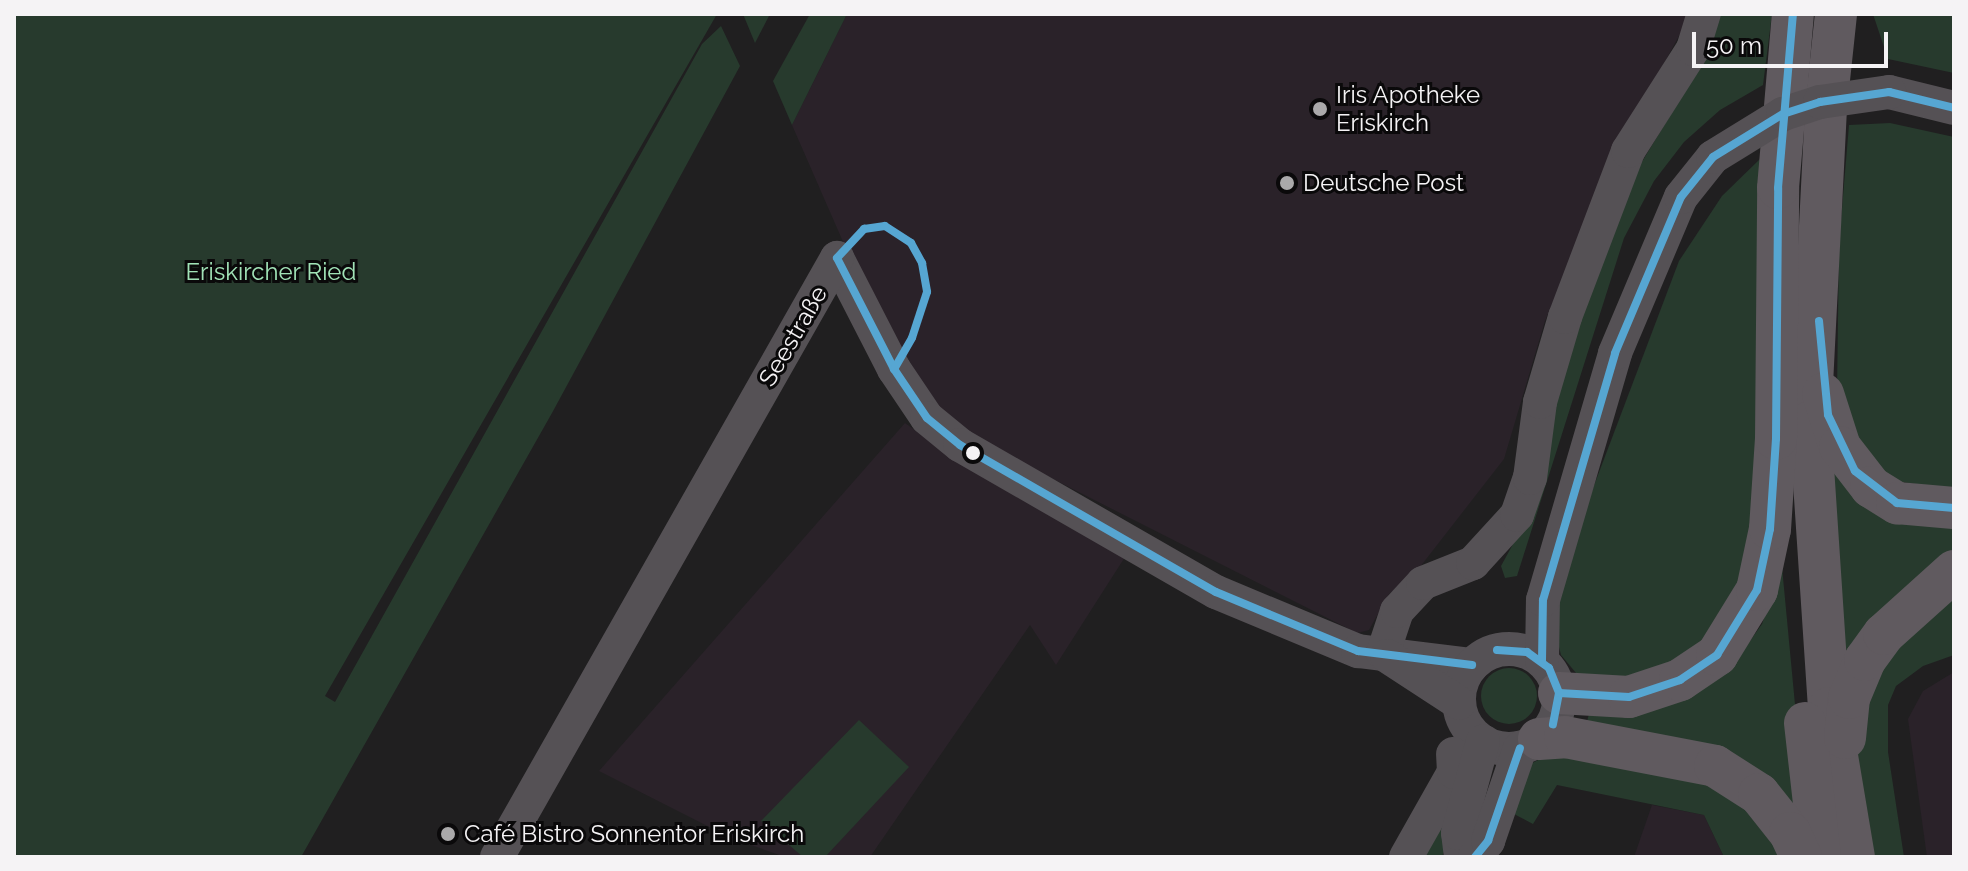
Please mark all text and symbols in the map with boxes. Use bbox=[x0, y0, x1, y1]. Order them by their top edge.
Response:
scale bar bbox=[1696, 16, 1892, 66]
text: 50 m bbox=[1706, 31, 1762, 60]
place label: Iris Apotheke Eriskirch bbox=[1336, 81, 1481, 137]
marker: Iris Apotheke Eriskirch bbox=[1311, 100, 1329, 118]
place label: Deutsche Post bbox=[1303, 169, 1464, 197]
marker: Deutsche Post bbox=[1278, 174, 1296, 192]
park label: Eriskircher Ried bbox=[185, 258, 357, 286]
street label: Seestraße bbox=[753, 281, 833, 391]
unlabelled marker bbox=[965, 445, 981, 461]
place label: Café Bistro Sonnentor Eriskirch bbox=[464, 820, 805, 848]
marker: Café Bistro Sonnentor Eriskirch bbox=[439, 825, 457, 843]

